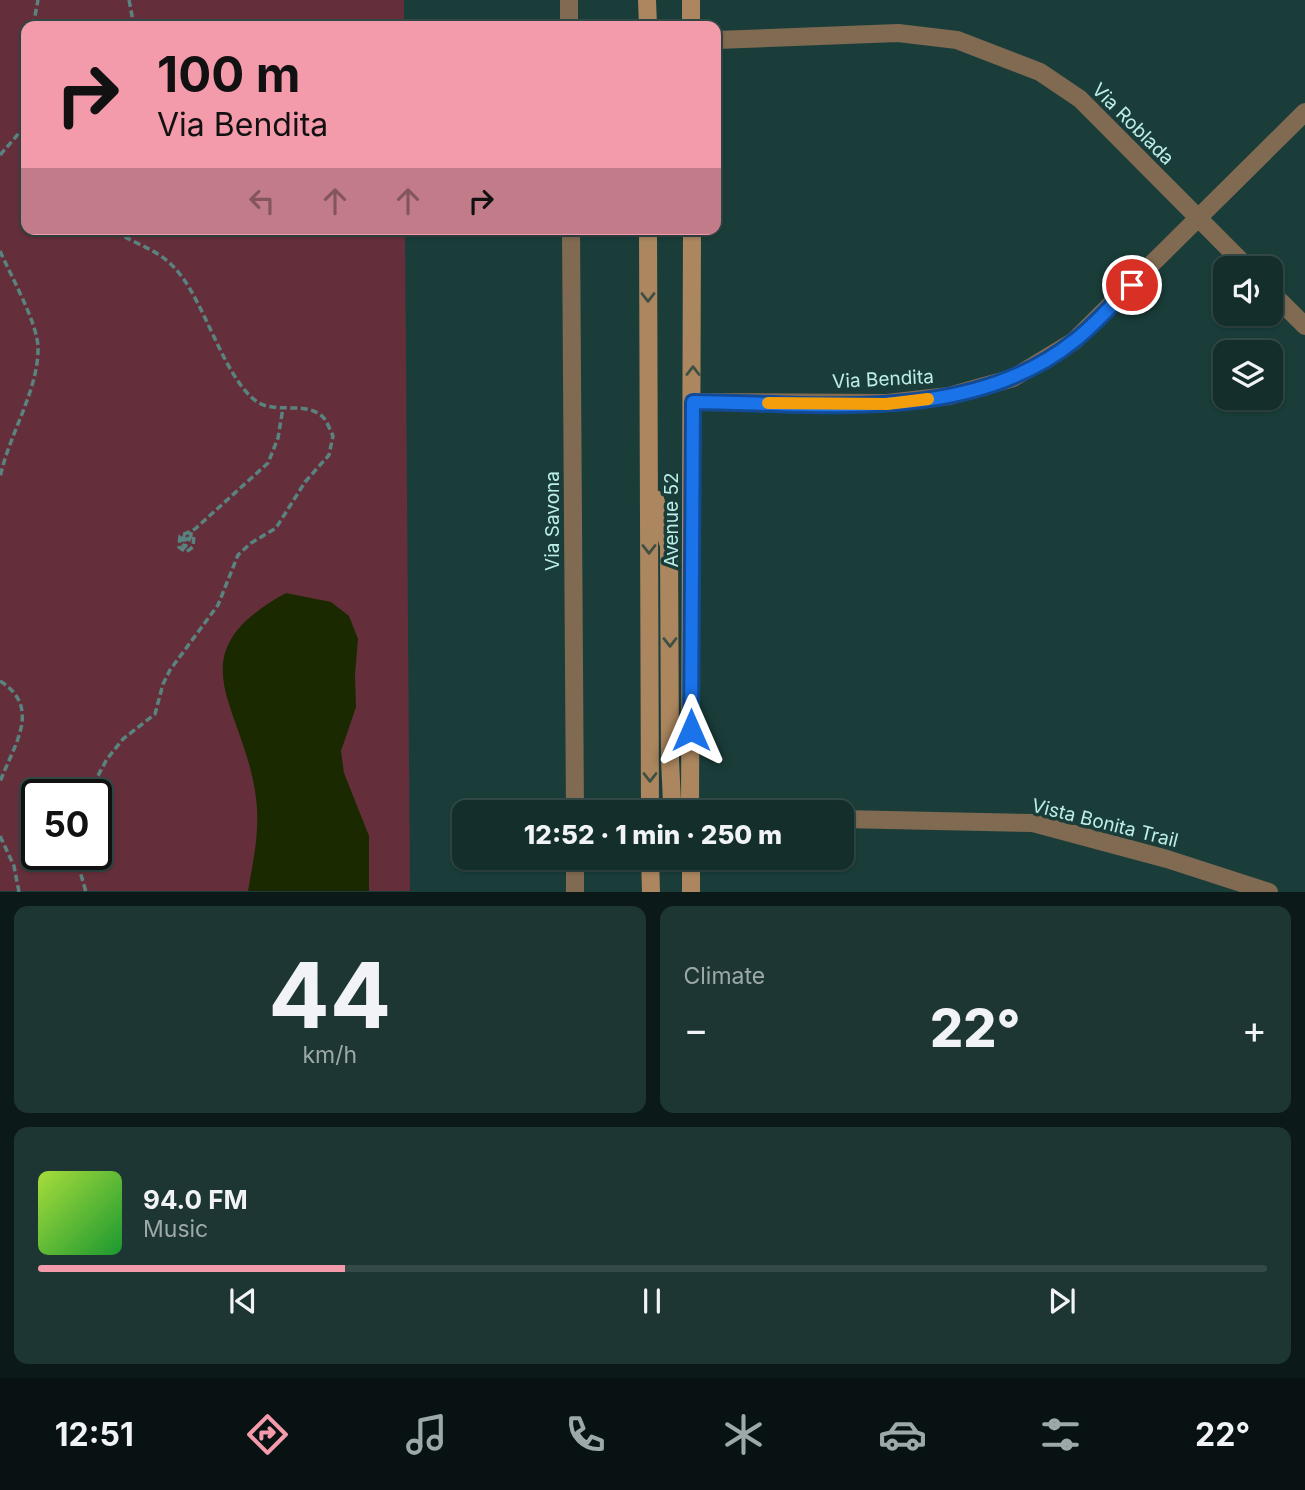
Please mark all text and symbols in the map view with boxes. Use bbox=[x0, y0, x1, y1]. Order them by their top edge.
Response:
text: 100 m bbox=[157, 45, 301, 104]
icon: right bbox=[42, 49, 133, 140]
street label: Via Roblada bbox=[1087, 78, 1179, 170]
text: Via Bendita bbox=[157, 105, 328, 144]
icon: left bbox=[243, 182, 281, 220]
icon: ahead bbox=[316, 182, 354, 220]
icon: ahead bbox=[389, 182, 427, 220]
icon: right bbox=[462, 182, 500, 220]
pin bbox=[1102, 255, 1162, 315]
map controls bbox=[1213, 256, 1283, 410]
button: sound bbox=[1213, 256, 1283, 326]
icon: arrive bbox=[1113, 266, 1151, 304]
one-way arrow bbox=[640, 293, 656, 303]
button: layers bbox=[1213, 340, 1283, 410]
street label: Via Bendita bbox=[832, 365, 934, 393]
one-way arrow bbox=[685, 366, 700, 377]
street label: Via Savona bbox=[541, 471, 564, 571]
street label: Avenue 52 bbox=[660, 472, 683, 568]
one-way arrow bbox=[641, 545, 657, 555]
one-way arrow bbox=[662, 637, 678, 648]
position arrow bbox=[654, 693, 728, 767]
one-way arrow bbox=[642, 772, 658, 783]
speed limit sign: 50 bbox=[21, 779, 112, 870]
street label: Vista Bonita Trail bbox=[1029, 794, 1181, 852]
text: 12:52 · 1 min · 250 m bbox=[524, 819, 782, 850]
text: 44 bbox=[268, 940, 391, 1050]
text: Climate bbox=[684, 962, 765, 990]
text: 22° bbox=[930, 997, 1020, 1060]
text: − bbox=[684, 1006, 709, 1052]
text: + bbox=[1242, 1006, 1267, 1052]
text: km/h bbox=[302, 1041, 357, 1069]
text: 94.0 FM bbox=[143, 1184, 248, 1215]
text: Music bbox=[143, 1215, 208, 1243]
icon: previous bbox=[224, 1282, 262, 1320]
icon: pause bbox=[633, 1282, 671, 1320]
icon: next bbox=[1043, 1282, 1081, 1320]
icon: directions bbox=[243, 1410, 292, 1459]
icon: music bbox=[402, 1410, 451, 1459]
icon: phone bbox=[561, 1410, 610, 1459]
icon: climate bbox=[719, 1410, 768, 1459]
icon: car bbox=[878, 1410, 927, 1459]
icon: filters bbox=[1036, 1410, 1085, 1459]
text: 12:51 bbox=[55, 1415, 134, 1454]
text: 22° bbox=[1195, 1415, 1250, 1454]

